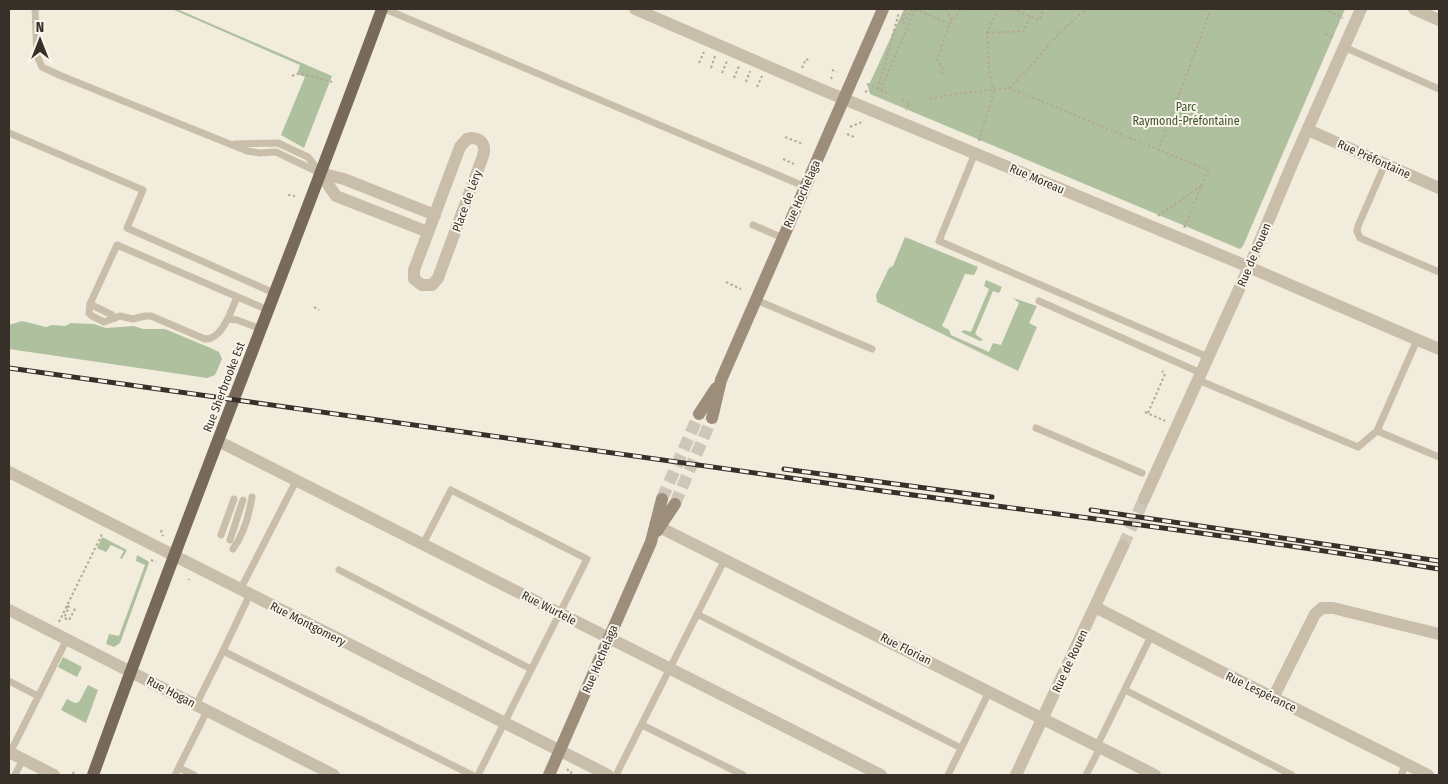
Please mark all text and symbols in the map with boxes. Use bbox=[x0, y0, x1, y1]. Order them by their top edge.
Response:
north arrow bbox=[15, 15, 65, 65]
text: N bbox=[36, 19, 44, 36]
park label: Parc Raymond-Préfontaine bbox=[1132, 100, 1240, 128]
street label: Rue Préfontaine bbox=[1335, 137, 1413, 181]
street label: Rue Hochelaga bbox=[781, 158, 823, 230]
street label: Rue Moreau bbox=[1007, 161, 1067, 197]
street label: Place de Léry bbox=[449, 168, 485, 234]
street label: Rue de Rouen bbox=[1234, 221, 1274, 289]
street label: Rue Sherbrooke Est bbox=[200, 340, 248, 434]
street label: Rue Wurtele bbox=[519, 588, 579, 628]
street label: Rue Montgomery bbox=[268, 599, 349, 649]
street label: Rue Hochelaga bbox=[579, 623, 621, 695]
street label: Rue de Rouen bbox=[1049, 627, 1091, 695]
street label: Rue Florian bbox=[878, 630, 934, 668]
street label: Rue Lespérance bbox=[1223, 669, 1299, 715]
street label: Rue Hogan bbox=[144, 674, 198, 710]

